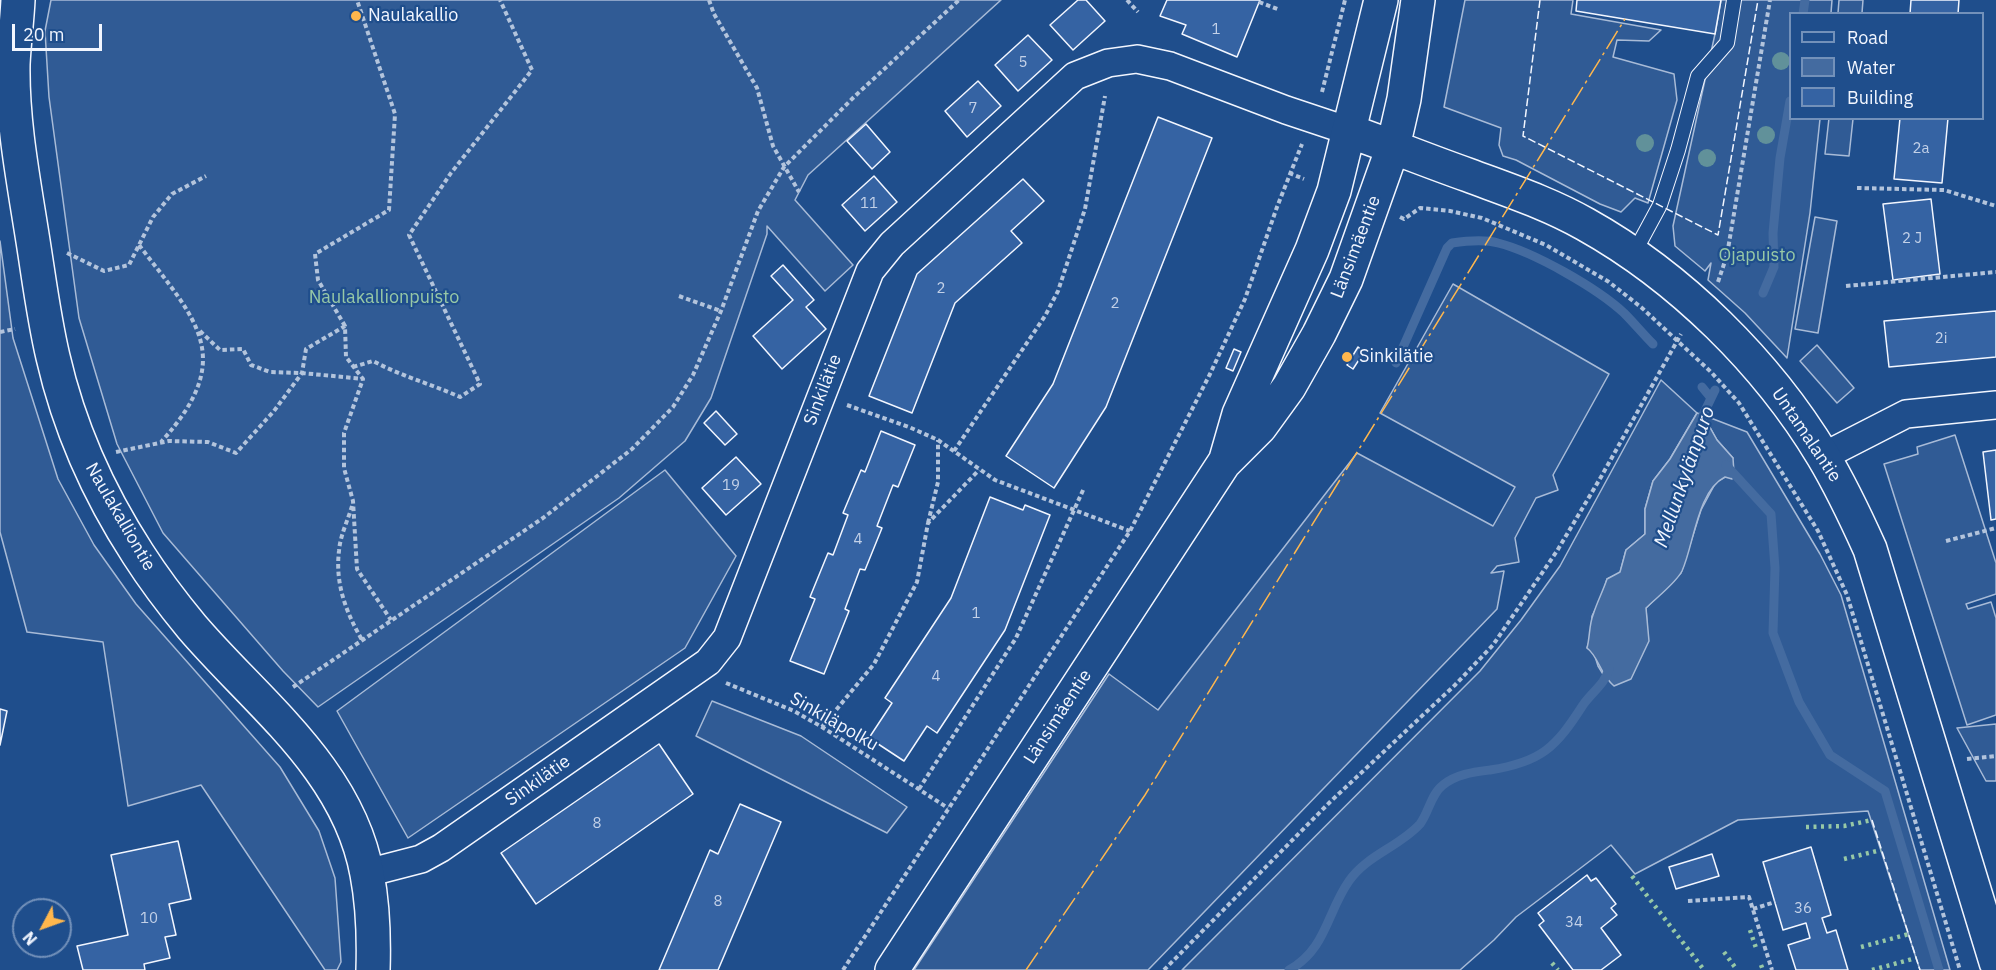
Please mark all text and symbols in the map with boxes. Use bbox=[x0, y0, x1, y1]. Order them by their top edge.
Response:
place label: Naulakallio bbox=[368, 5, 458, 27]
marker: Naulakallio bbox=[349, 9, 363, 23]
scale bar bbox=[15, 12, 105, 50]
legend bbox=[1789, 12, 1984, 120]
house number: 1 bbox=[1212, 21, 1220, 39]
text: 20 m bbox=[23, 23, 65, 46]
text: Road bbox=[1847, 26, 1888, 49]
house number: 5 bbox=[1019, 54, 1027, 72]
text: Water bbox=[1847, 56, 1895, 79]
text: Building bbox=[1847, 86, 1913, 109]
house number: 7 bbox=[969, 100, 977, 118]
house number: 2a bbox=[1912, 140, 1930, 158]
street label: Länsimäentie bbox=[1327, 193, 1385, 301]
house number: 11 bbox=[860, 195, 878, 213]
house number: 2 J bbox=[1902, 230, 1922, 248]
park label: Ojapuisto bbox=[1719, 245, 1795, 267]
house number: 2 bbox=[937, 280, 945, 298]
park label: Naulakallionpuisto bbox=[309, 287, 459, 309]
house number: 2 bbox=[1111, 295, 1119, 313]
house number: 2i bbox=[1935, 330, 1947, 348]
place label: Sinkilätie bbox=[1359, 346, 1433, 368]
marker: Sinkilätie bbox=[1340, 350, 1354, 364]
street label: Sinkilätie bbox=[800, 351, 846, 429]
street label: Untamalantie bbox=[1767, 384, 1845, 486]
water label: Mellunkylänpuro bbox=[1650, 403, 1720, 551]
street label: Naulakalliontie bbox=[80, 459, 160, 575]
house number: 19 bbox=[722, 477, 740, 495]
house number: 4 bbox=[854, 531, 862, 549]
house number: 1 bbox=[972, 605, 980, 623]
street label: Länsimäentie bbox=[1019, 666, 1097, 768]
house number: 4 bbox=[932, 668, 940, 686]
street label: Sinkiläpolku bbox=[786, 688, 882, 756]
street label: Sinkilätie bbox=[501, 751, 575, 811]
house number: 8 bbox=[593, 815, 601, 833]
house number: 8 bbox=[714, 893, 722, 911]
north arrow bbox=[12, 898, 72, 958]
house number: 36 bbox=[1794, 900, 1812, 918]
house number: 10 bbox=[140, 910, 158, 928]
house number: 34 bbox=[1565, 914, 1583, 932]
text: N bbox=[19, 928, 41, 949]

